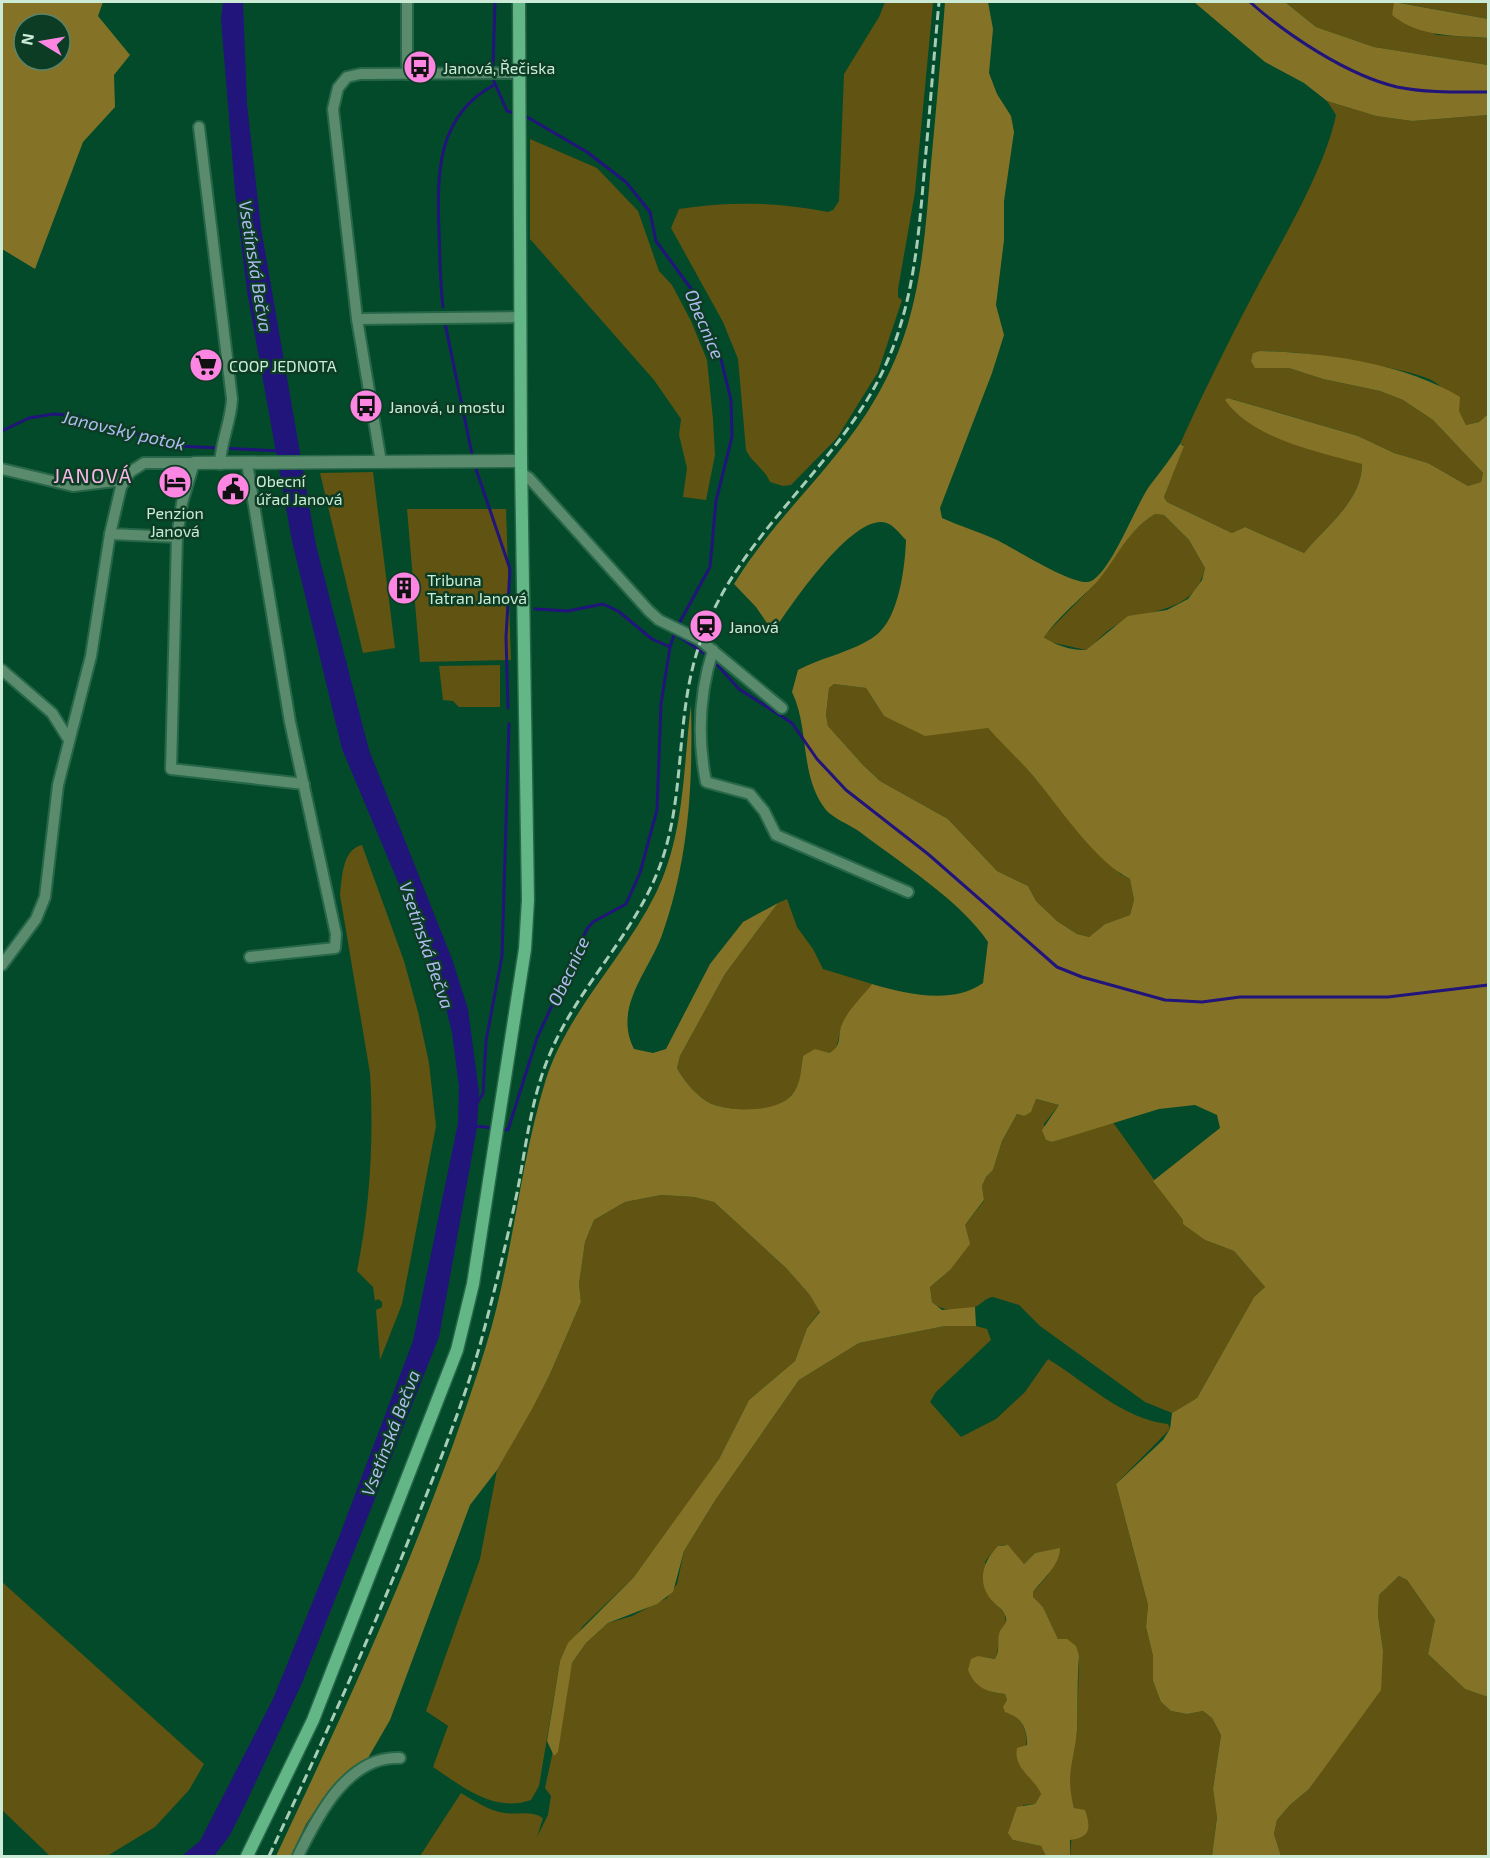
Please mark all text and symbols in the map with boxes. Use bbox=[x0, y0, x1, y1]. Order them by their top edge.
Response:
north arrow bbox=[12, 12, 72, 72]
text: N bbox=[16, 32, 37, 47]
bus stop icon: Janová, Řečiska bbox=[402, 49, 438, 85]
place label: Janová, Řečiska bbox=[443, 58, 555, 77]
water label: Vsetínská Bečva bbox=[235, 199, 277, 333]
water label: Obecnice bbox=[680, 286, 730, 363]
supermarket icon: COOP JEDNOTA bbox=[188, 347, 224, 383]
place label: COOP JEDNOTA bbox=[229, 356, 337, 375]
bus stop icon: Janová, u mostu bbox=[348, 388, 384, 424]
place label: Janová, u mostu bbox=[389, 397, 505, 416]
water label: Janovský potok bbox=[60, 405, 188, 455]
district label: JANOVÁ bbox=[53, 463, 133, 487]
hotel icon: Penzion Janová bbox=[157, 464, 193, 500]
public building icon: Obecní úřad Janová bbox=[215, 471, 251, 507]
place label: Obecní úřad Janová bbox=[256, 471, 342, 508]
place label: Penzion Janová bbox=[146, 503, 204, 540]
building icon: Tribuna Tatran Janová bbox=[386, 570, 422, 606]
place label: Tribuna Tatran Janová bbox=[427, 570, 527, 607]
station icon: Janová bbox=[688, 608, 724, 644]
place label: Janová bbox=[729, 617, 779, 636]
water label: Vsetínská Bečva bbox=[395, 879, 459, 1011]
water label: Obecnice bbox=[542, 933, 594, 1009]
water label: Vsetínská Bečva bbox=[356, 1367, 424, 1499]

